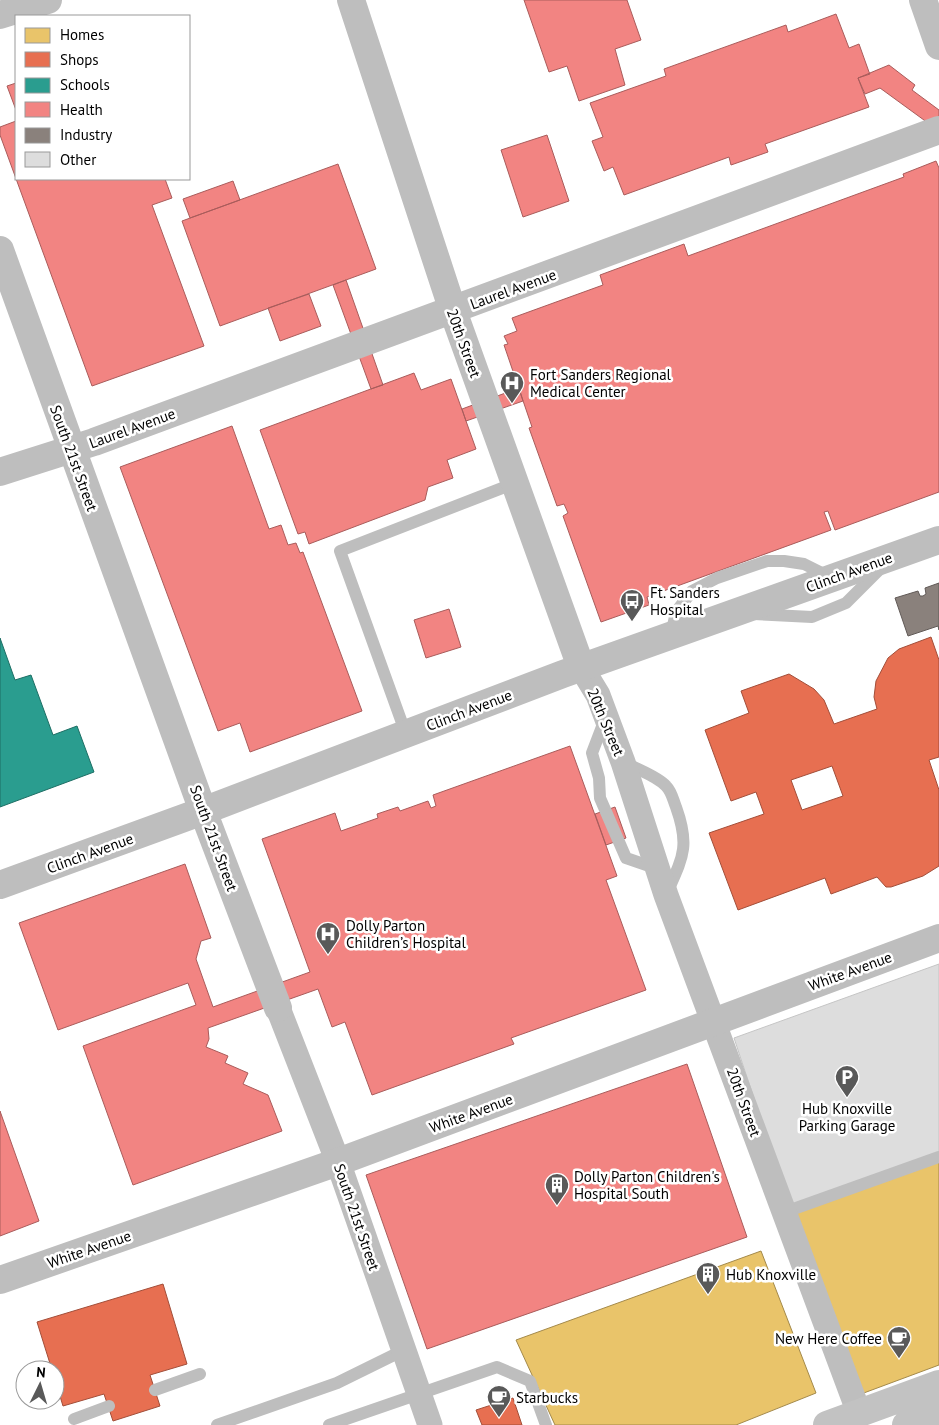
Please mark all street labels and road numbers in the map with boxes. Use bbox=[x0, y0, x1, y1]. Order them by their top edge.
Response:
street label: Laurel Avenue bbox=[467, 265, 559, 313]
street label: 20th Street bbox=[443, 306, 485, 380]
street label: South 21st Street bbox=[46, 402, 102, 514]
street label: Laurel Avenue bbox=[86, 404, 178, 452]
street label: Clinch Avenue bbox=[803, 548, 895, 596]
street label: Clinch Avenue bbox=[423, 685, 515, 735]
street label: 20th Street bbox=[583, 685, 629, 759]
street label: South 21st Street bbox=[186, 782, 242, 894]
street label: Clinch Avenue bbox=[44, 829, 136, 877]
street label: White Avenue bbox=[806, 947, 894, 995]
street label: 20th Street bbox=[723, 1065, 765, 1139]
street label: White Avenue bbox=[427, 1089, 515, 1137]
street label: South 21st Street bbox=[330, 1161, 384, 1273]
street label: White Avenue bbox=[45, 1226, 133, 1272]

